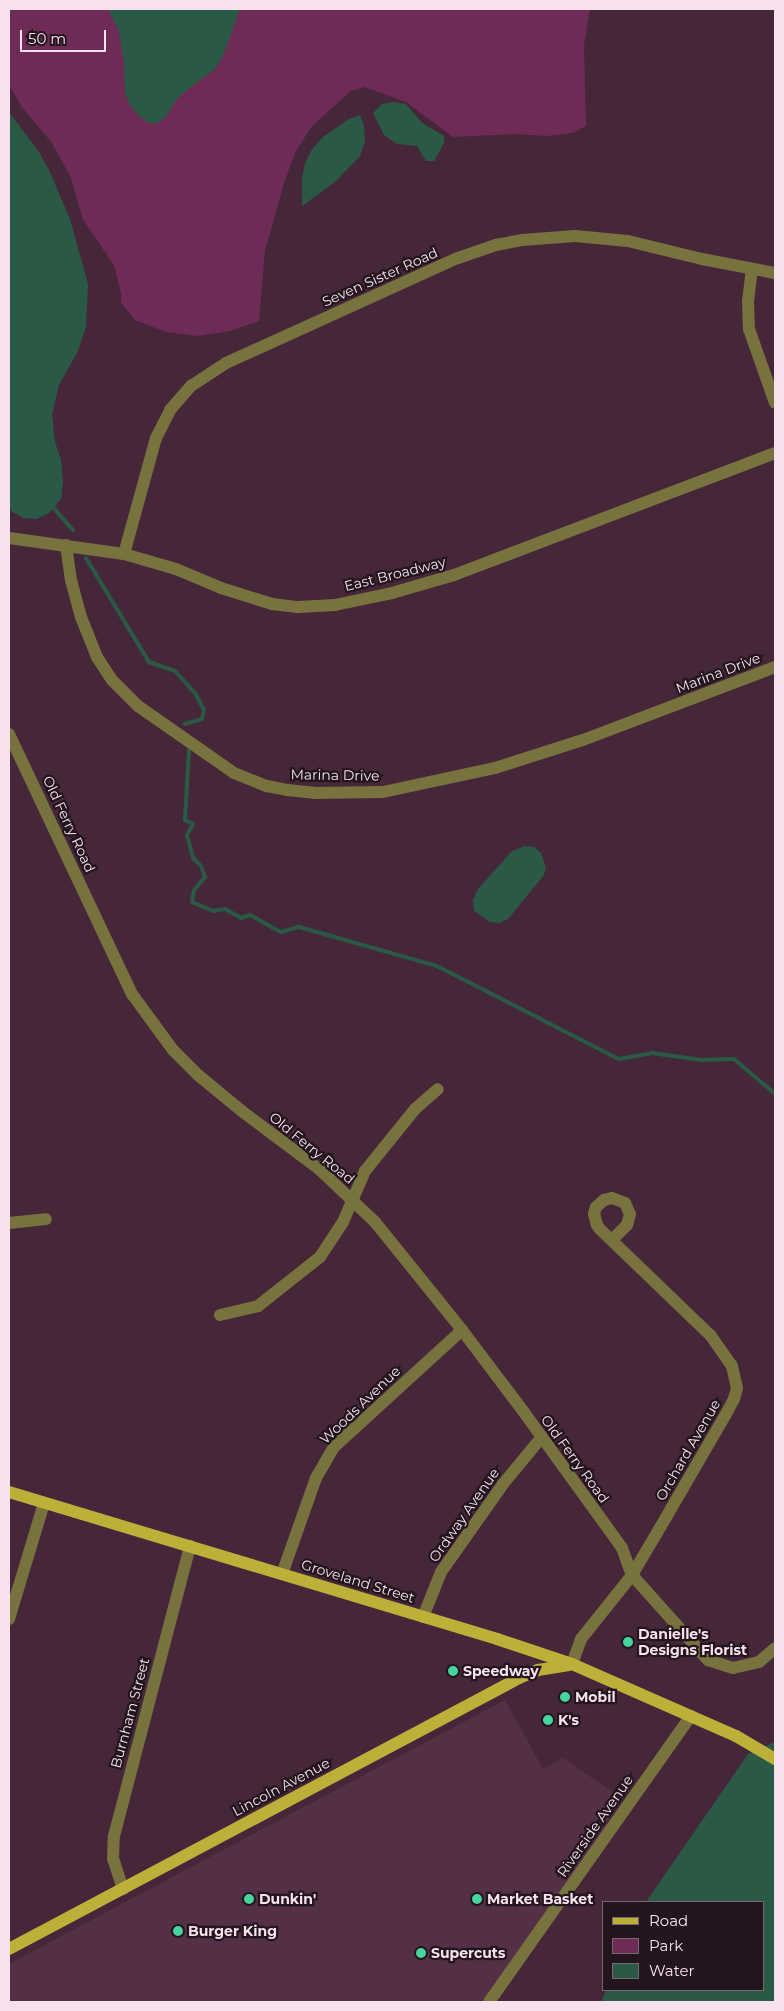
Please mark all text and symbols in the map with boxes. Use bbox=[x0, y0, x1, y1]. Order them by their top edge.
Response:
scale bar bbox=[22, 20, 109, 52]
text: 50 m bbox=[28, 29, 66, 48]
street label: Seven Sister Road bbox=[320, 244, 440, 310]
street label: East Broadway bbox=[343, 553, 447, 595]
street label: Marina Drive bbox=[673, 649, 763, 697]
street label: Marina Drive bbox=[290, 766, 380, 784]
street label: Old Ferry Road bbox=[39, 773, 99, 875]
street label: Old Ferry Road bbox=[266, 1109, 358, 1187]
street label: Woods Avenue bbox=[316, 1362, 404, 1448]
street label: Orchard Avenue bbox=[652, 1396, 724, 1504]
street label: Old Ferry Road bbox=[537, 1412, 613, 1506]
street label: Ordway Avenue bbox=[425, 1465, 503, 1565]
street label: Groveland Street bbox=[299, 1556, 417, 1606]
place label: Danielle's Designs Florist bbox=[638, 1626, 747, 1658]
marker: Danielle's Designs Florist bbox=[622, 1636, 634, 1648]
street label: Burnham Street bbox=[107, 1656, 153, 1770]
place label: Speedway bbox=[463, 1663, 539, 1679]
marker: Speedway bbox=[447, 1665, 459, 1677]
place label: Mobil bbox=[575, 1689, 616, 1705]
marker: Mobil bbox=[559, 1691, 571, 1703]
place label: K's bbox=[558, 1712, 579, 1728]
marker: K's bbox=[542, 1714, 554, 1726]
street label: Lincoln Avenue bbox=[229, 1754, 333, 1820]
street label: Riverside Avenue bbox=[554, 1772, 636, 1880]
place label: Dunkin' bbox=[259, 1891, 316, 1907]
place label: Market Basket bbox=[487, 1891, 593, 1907]
marker: Dunkin' bbox=[243, 1893, 255, 1905]
marker: Market Basket bbox=[471, 1893, 483, 1905]
legend bbox=[602, 1901, 764, 1991]
text: Road bbox=[649, 1911, 688, 1930]
place label: Burger King bbox=[188, 1923, 277, 1939]
marker: Burger King bbox=[172, 1925, 184, 1937]
text: Park bbox=[649, 1936, 683, 1955]
place label: Supercuts bbox=[431, 1945, 505, 1961]
marker: Supercuts bbox=[415, 1947, 427, 1959]
text: Water bbox=[649, 1961, 695, 1980]

